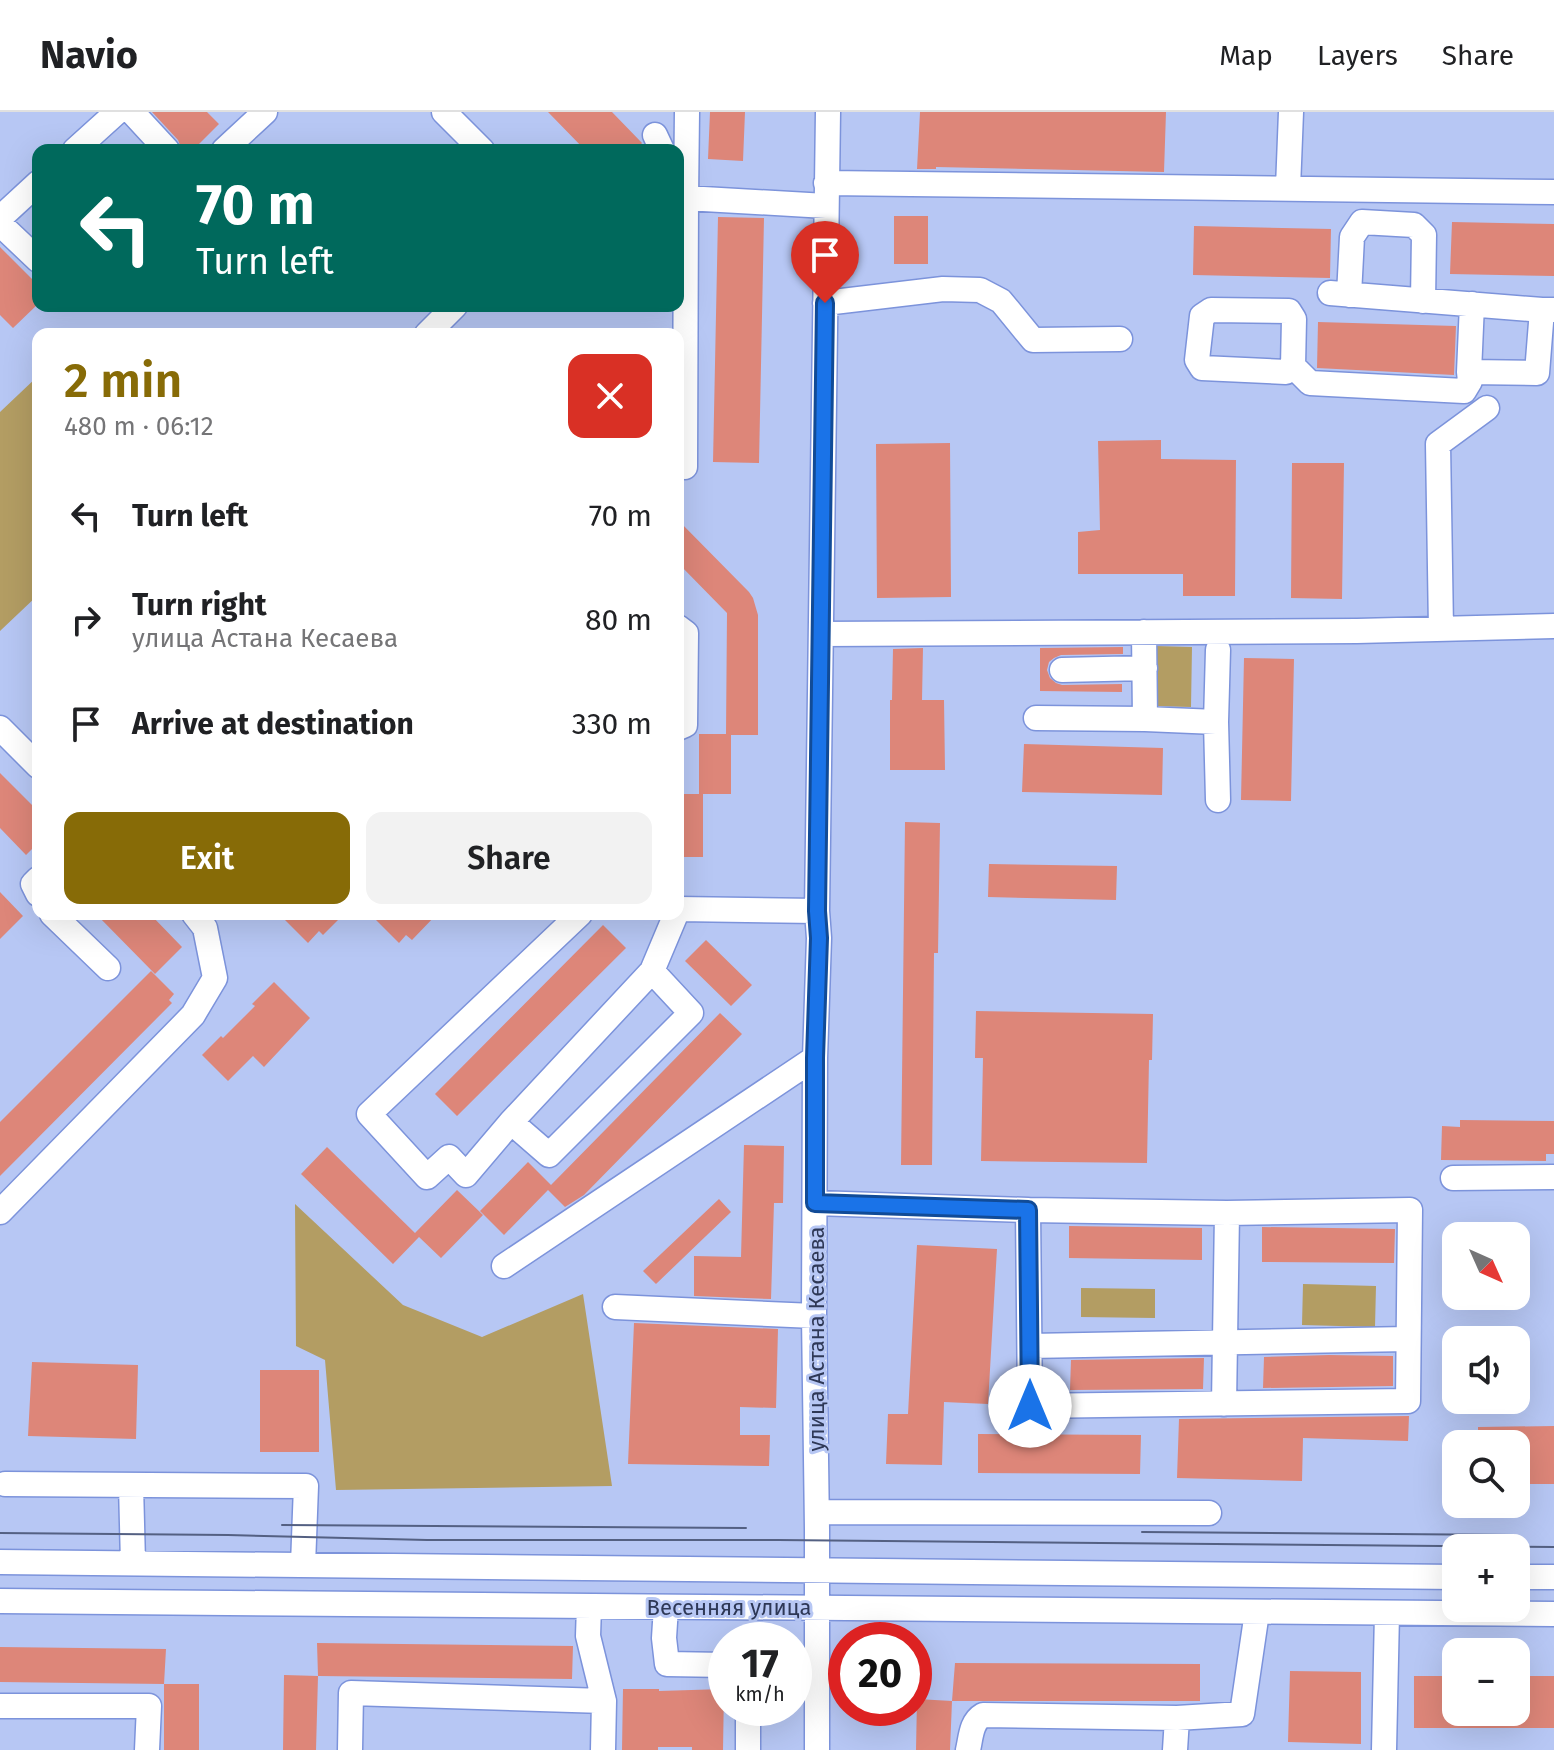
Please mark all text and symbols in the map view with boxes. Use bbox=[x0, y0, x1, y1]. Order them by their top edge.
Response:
text: Navio bbox=[40, 32, 138, 78]
text: Map bbox=[1219, 39, 1273, 72]
text: Layers bbox=[1317, 39, 1398, 72]
text: Share bbox=[1442, 39, 1514, 72]
text: 70 m bbox=[196, 172, 315, 239]
icon: left bbox=[64, 176, 168, 280]
pin bbox=[791, 221, 859, 303]
icon: arrive bbox=[803, 233, 847, 277]
text: Turn left bbox=[196, 240, 334, 284]
text: 2 min bbox=[64, 352, 182, 410]
button: close bbox=[568, 354, 652, 438]
text: 480 m · 06:12 bbox=[64, 411, 214, 442]
icon: left bbox=[64, 494, 108, 538]
text: Turn left bbox=[132, 498, 248, 534]
text: 70 m bbox=[589, 498, 652, 534]
text: Turn right bbox=[132, 587, 267, 623]
icon: right bbox=[64, 598, 108, 642]
text: 80 m bbox=[585, 602, 652, 638]
text: улица Астана Кесаева bbox=[132, 623, 398, 654]
icon: arrive bbox=[64, 702, 108, 746]
text: Arrive at destination bbox=[132, 706, 414, 742]
text: 330 m bbox=[572, 706, 652, 742]
button: Exit bbox=[64, 812, 350, 904]
button: Share bbox=[366, 812, 652, 904]
north arrow bbox=[1442, 1222, 1530, 1310]
map controls bbox=[1442, 1222, 1530, 1726]
street label: улица Астана Кесаева bbox=[803, 1226, 830, 1452]
button: sound bbox=[1442, 1326, 1530, 1414]
position arrow bbox=[988, 1364, 1072, 1448]
button: search bbox=[1442, 1430, 1530, 1518]
button: + bbox=[1442, 1534, 1530, 1622]
street label: Весенняя улица bbox=[647, 1594, 811, 1621]
speed limit sign: 20 bbox=[828, 1622, 932, 1726]
button: − bbox=[1442, 1638, 1530, 1726]
text: 17 bbox=[741, 1640, 779, 1688]
text: km/h bbox=[735, 1682, 785, 1706]

